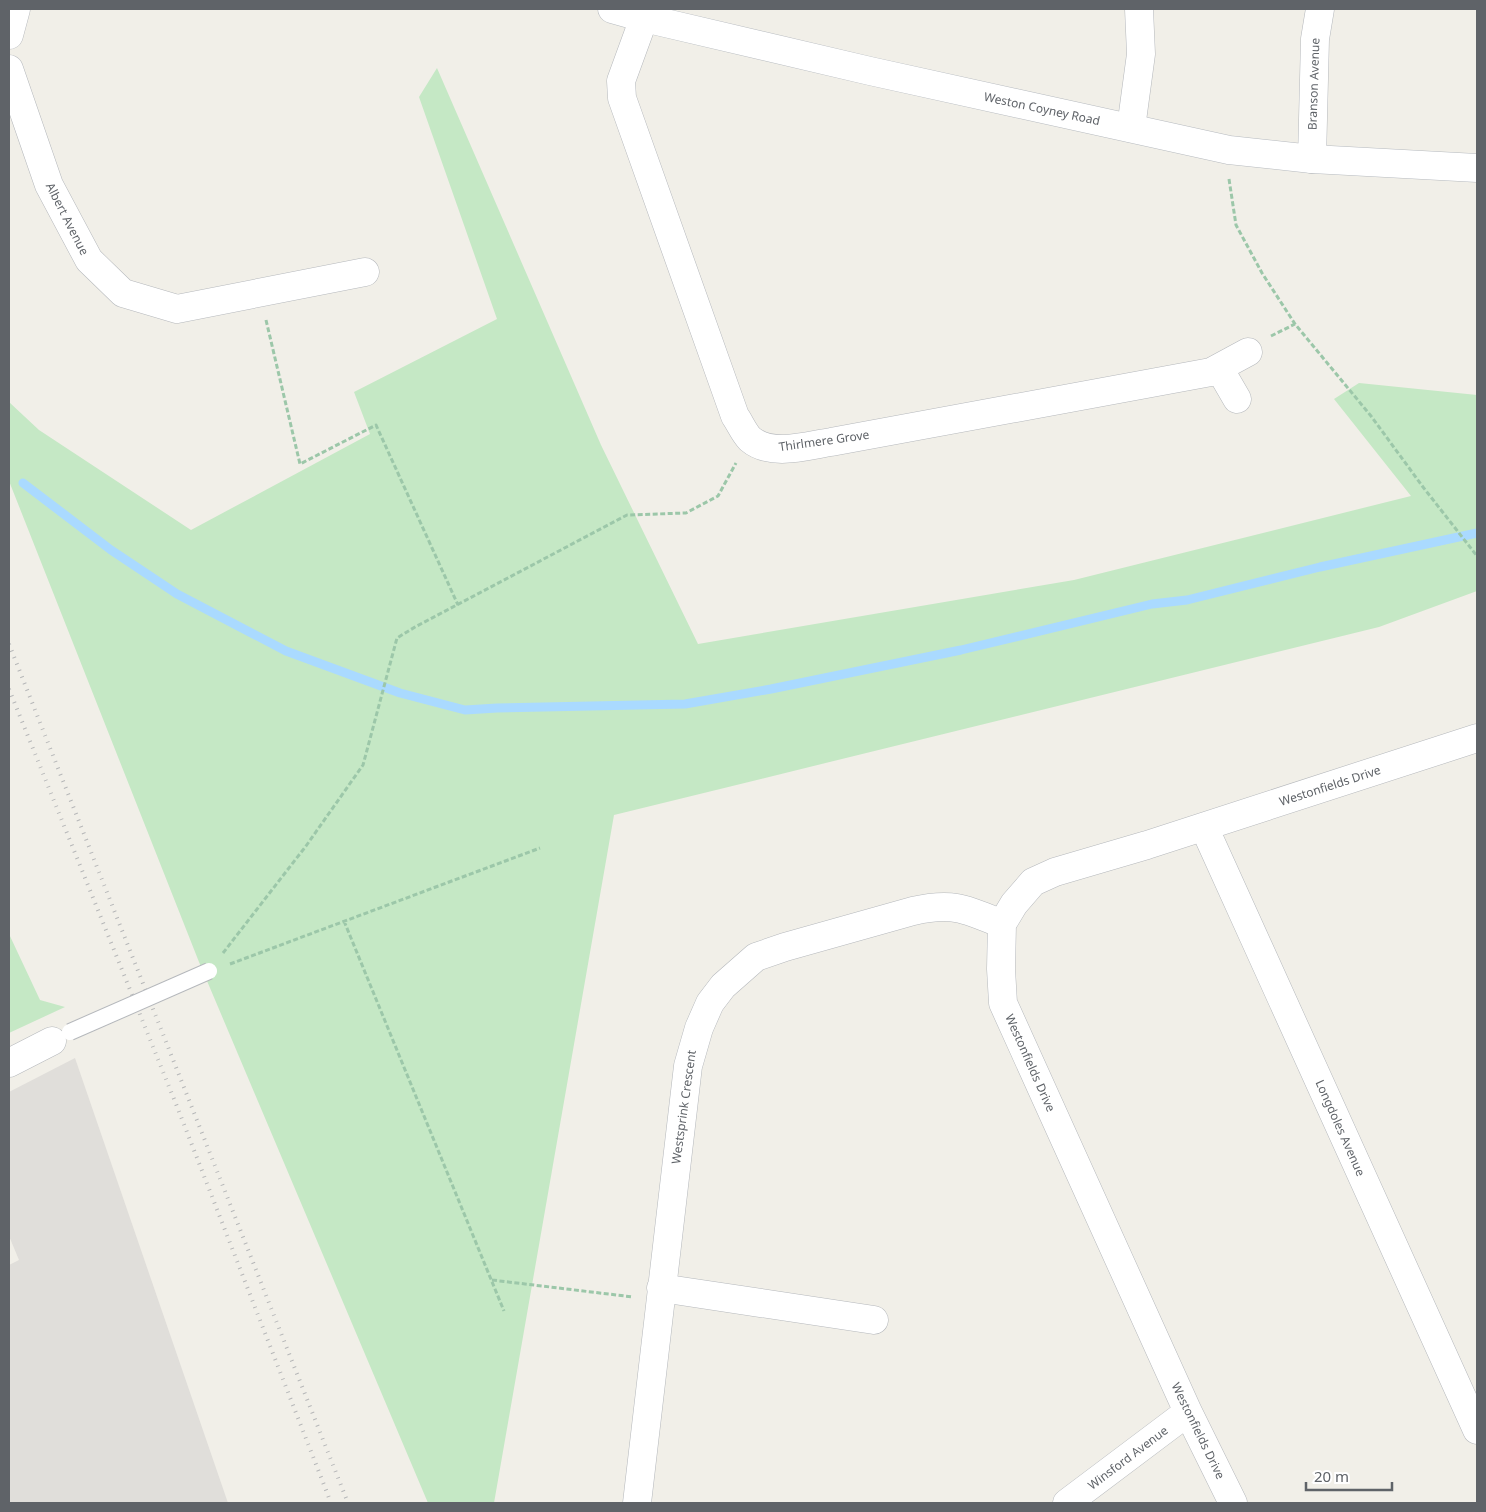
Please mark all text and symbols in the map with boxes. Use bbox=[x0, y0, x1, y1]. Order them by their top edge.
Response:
street label: Branson Avenue bbox=[1303, 37, 1324, 130]
street label: Weston Coyney Road bbox=[982, 88, 1102, 129]
street label: Albert Avenue bbox=[42, 180, 93, 258]
street label: Thirlmere Grove bbox=[778, 426, 870, 455]
street label: Westonfields Drive bbox=[1277, 761, 1383, 810]
street label: Westonfields Drive bbox=[1001, 1011, 1060, 1115]
street label: Westsprink Crescent bbox=[667, 1048, 700, 1165]
street label: Longdoles Avenue bbox=[1312, 1077, 1369, 1179]
street label: Westonfields Drive bbox=[1168, 1380, 1229, 1482]
street label: Winsford Avenue bbox=[1084, 1422, 1171, 1493]
scale bar bbox=[1306, 1460, 1392, 1492]
text: 20 m bbox=[1314, 1466, 1349, 1486]

